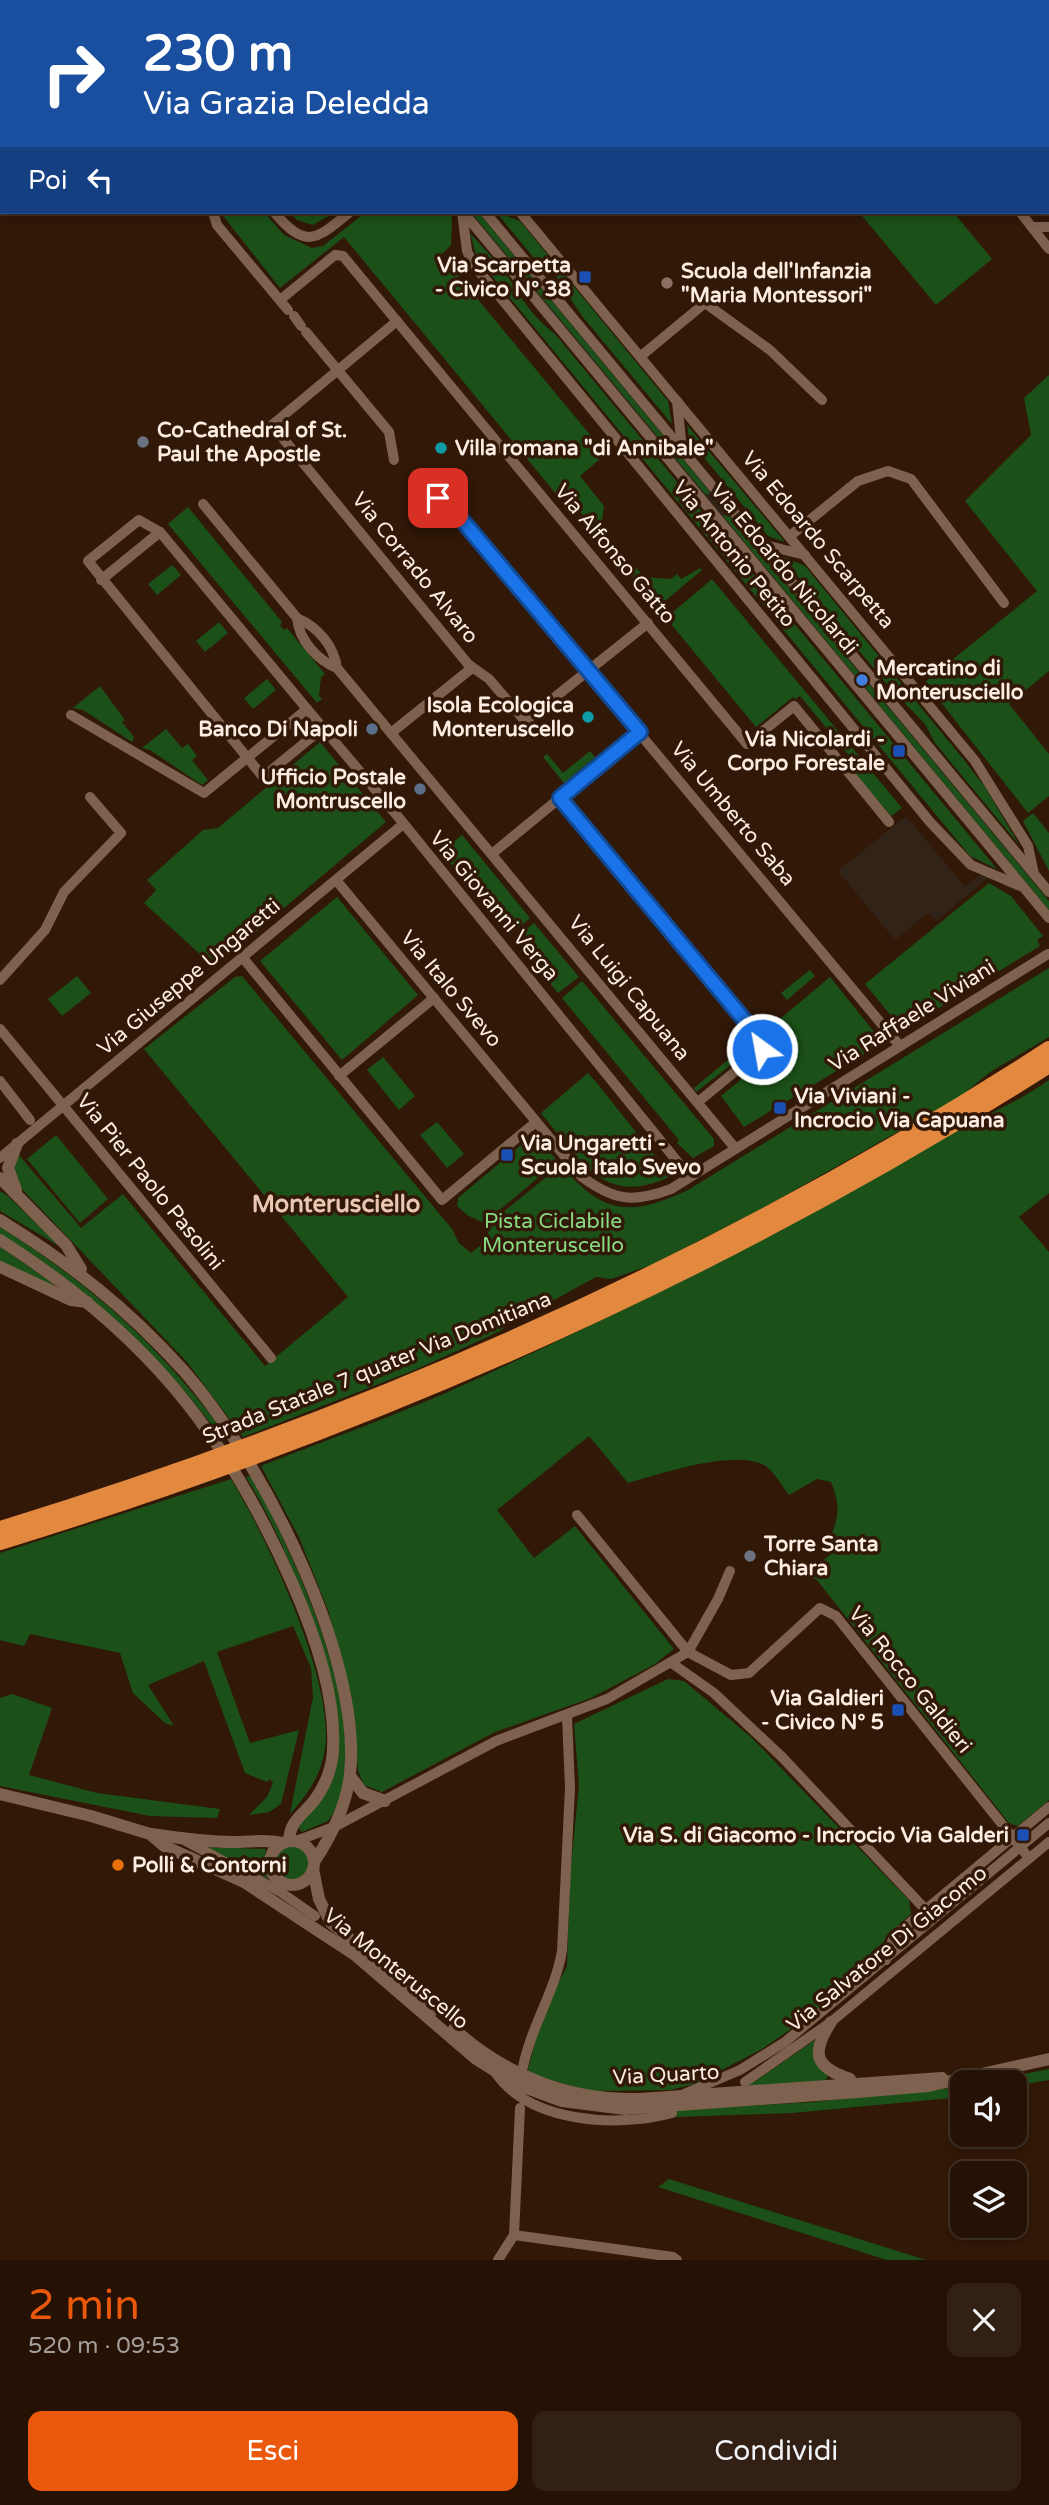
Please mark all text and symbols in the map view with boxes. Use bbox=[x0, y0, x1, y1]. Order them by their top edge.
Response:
text: 230 m bbox=[143, 25, 293, 84]
icon: right bbox=[28, 28, 119, 119]
text: Via Grazia Deledda bbox=[143, 85, 430, 123]
icon: left bbox=[81, 161, 119, 199]
text: Poi bbox=[28, 165, 67, 196]
place label: Via Scarpetta - Civico N° 38 bbox=[435, 253, 571, 302]
place label: Scuola dell'Infanzia "Maria Montessori" bbox=[681, 259, 872, 308]
marker: Via Scarpetta - Civico N° 38 bbox=[577, 269, 593, 285]
marker: Scuola dell'Infanzia "Maria Montessori" bbox=[659, 275, 675, 291]
place label: Co-Cathedral of St. Paul the Apostle bbox=[157, 418, 347, 467]
marker: Co-Cathedral of St. Paul the Apostle bbox=[135, 434, 151, 450]
place label: Villa romana "di Annibale" bbox=[455, 436, 714, 461]
marker: Villa romana "di Annibale" bbox=[433, 440, 449, 456]
street label: Via Edoardo Scarpetta bbox=[736, 446, 900, 634]
pin bbox=[408, 468, 468, 528]
street label: Via Antonio Petito bbox=[667, 476, 801, 632]
street label: Via Edoardo Nicolardi bbox=[705, 478, 863, 660]
icon: arrive bbox=[419, 479, 457, 517]
street label: Via Alfonso Gatto bbox=[549, 479, 681, 629]
street label: Via Corrado Alvaro bbox=[346, 487, 484, 649]
place label: Mercatino di Monterusciello bbox=[876, 656, 1024, 705]
marker: Mercatino di Monterusciello bbox=[854, 672, 870, 688]
place label: Isola Ecologica Monteruscello bbox=[426, 693, 574, 742]
marker: Isola Ecologica Monteruscello bbox=[580, 709, 596, 725]
place label: Banco Di Napoli bbox=[198, 717, 358, 742]
marker: Banco Di Napoli bbox=[364, 721, 380, 737]
place label: Via Nicolardi - Corpo Forestale bbox=[727, 727, 885, 776]
street label: Via Umberto Saba bbox=[665, 737, 801, 891]
marker: Via Nicolardi - Corpo Forestale bbox=[891, 743, 907, 759]
place label: Ufficio Postale Montruscello bbox=[260, 765, 406, 814]
marker: Ufficio Postale Montruscello bbox=[412, 781, 428, 797]
street label: Via Giovanni Verga bbox=[424, 826, 564, 986]
street label: Via Giuseppe Ungaretti bbox=[93, 893, 285, 1061]
street label: Via Luigi Capuana bbox=[563, 910, 695, 1066]
street label: Via Italo Svevo bbox=[395, 926, 507, 1052]
street label: Via Raffaele Viviani bbox=[824, 955, 1000, 1077]
position arrow bbox=[725, 1012, 799, 1086]
place label: Via Viviani - Incrocio Via Capuana bbox=[794, 1084, 1005, 1133]
street label: Via Pier Paolo Pasolini bbox=[71, 1089, 229, 1275]
marker: Via Viviani - Incrocio Via Capuana bbox=[772, 1100, 788, 1116]
place label: Via Ungaretti - Scuola Italo Svevo bbox=[521, 1131, 701, 1180]
marker: Via Ungaretti - Scuola Italo Svevo bbox=[499, 1147, 515, 1163]
district label: Monterusciello bbox=[252, 1190, 420, 1219]
park label: Pista Ciclabile Monteruscello bbox=[482, 1209, 624, 1258]
street label: Strada Statale 7 quater Via Domitiana bbox=[199, 1286, 555, 1450]
place label: Torre Santa Chiara bbox=[763, 1532, 878, 1581]
marker: Torre Santa Chiara bbox=[742, 1548, 758, 1564]
street label: Via Rocco Galdieri bbox=[843, 1602, 977, 1758]
place label: Via Galdieri - Civico N° 5 bbox=[761, 1686, 884, 1735]
marker: Via Galdieri - Civico N° 5 bbox=[890, 1702, 906, 1718]
place label: Via S. di Giacomo - Incrocio Via Galderi bbox=[623, 1823, 1009, 1848]
marker: Via S. di Giacomo - Incrocio Via Galderi bbox=[1015, 1827, 1031, 1843]
place label: Polli & Contorni bbox=[132, 1853, 287, 1878]
marker: Polli & Contorni bbox=[110, 1857, 126, 1873]
street label: Via Salvatore Di Giacomo bbox=[782, 1861, 992, 2037]
street label: Via Monteruscello bbox=[319, 1903, 473, 2035]
street label: Via Quarto bbox=[612, 2060, 720, 2090]
map controls bbox=[950, 2070, 1027, 2238]
button: sound bbox=[950, 2070, 1027, 2147]
button: layers bbox=[950, 2161, 1027, 2238]
text: 2 min bbox=[28, 2280, 140, 2331]
button: close bbox=[947, 2283, 1021, 2357]
text: 520 m · 09:53 bbox=[28, 2332, 180, 2360]
button: Esci bbox=[28, 2411, 518, 2491]
button: Condividi bbox=[532, 2411, 1021, 2491]

